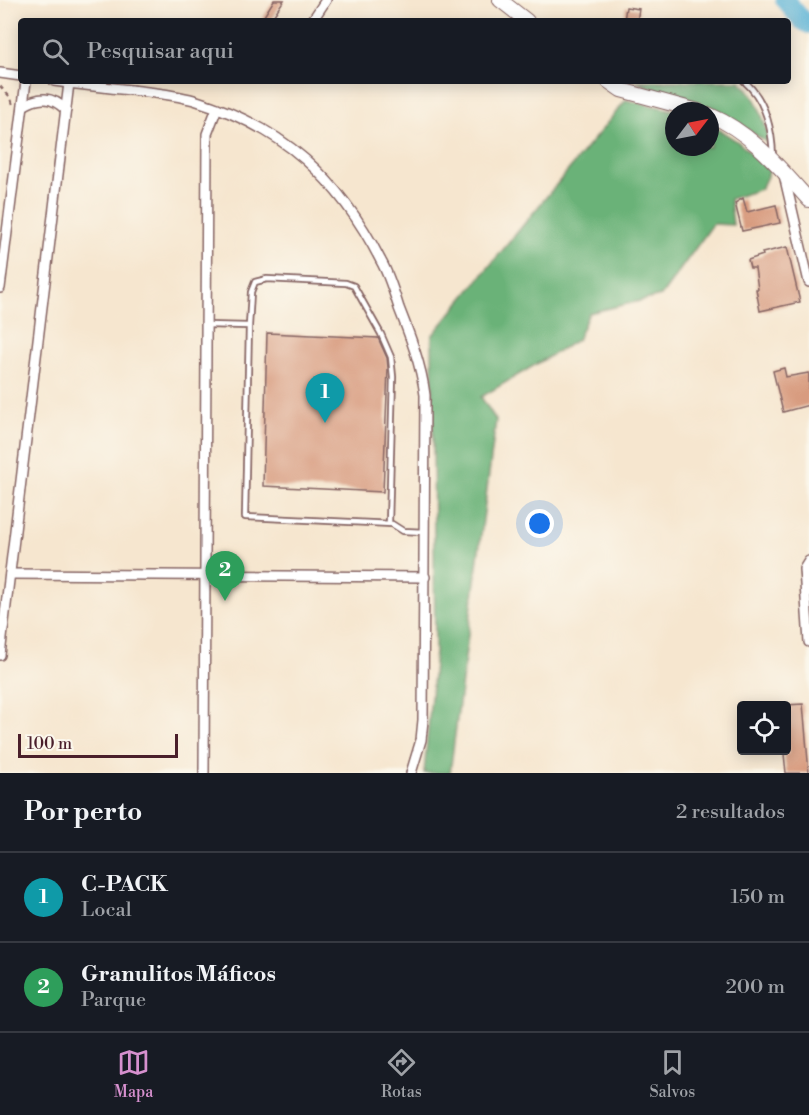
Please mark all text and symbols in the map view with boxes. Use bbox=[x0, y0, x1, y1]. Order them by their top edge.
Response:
search box bbox=[18, 18, 791, 84]
icon: search bbox=[39, 35, 72, 68]
text: Pesquisar aqui bbox=[87, 38, 234, 65]
north arrow bbox=[665, 102, 719, 156]
pin: 1 bbox=[306, 374, 344, 423]
your location bbox=[525, 509, 554, 538]
pin: 2 bbox=[206, 552, 244, 601]
map controls bbox=[737, 701, 791, 755]
button: locate bbox=[737, 701, 791, 755]
scale bar bbox=[18, 731, 178, 758]
text: 100 m bbox=[27, 734, 72, 754]
text: Por perto bbox=[24, 796, 142, 828]
text: 2 resultados bbox=[676, 800, 785, 825]
text: C-PACK bbox=[81, 871, 168, 898]
text: 1 bbox=[39, 885, 48, 910]
text: 150 m bbox=[730, 885, 785, 910]
text: Local bbox=[81, 898, 132, 923]
text: Granulitos Máficos bbox=[81, 961, 276, 988]
text: 2 bbox=[37, 975, 50, 1000]
text: 200 m bbox=[725, 975, 785, 1000]
text: Parque bbox=[81, 988, 146, 1013]
tab: Mapa bbox=[114, 1046, 153, 1102]
tab: Rotas bbox=[381, 1046, 422, 1102]
tab: Salvos bbox=[649, 1046, 695, 1102]

